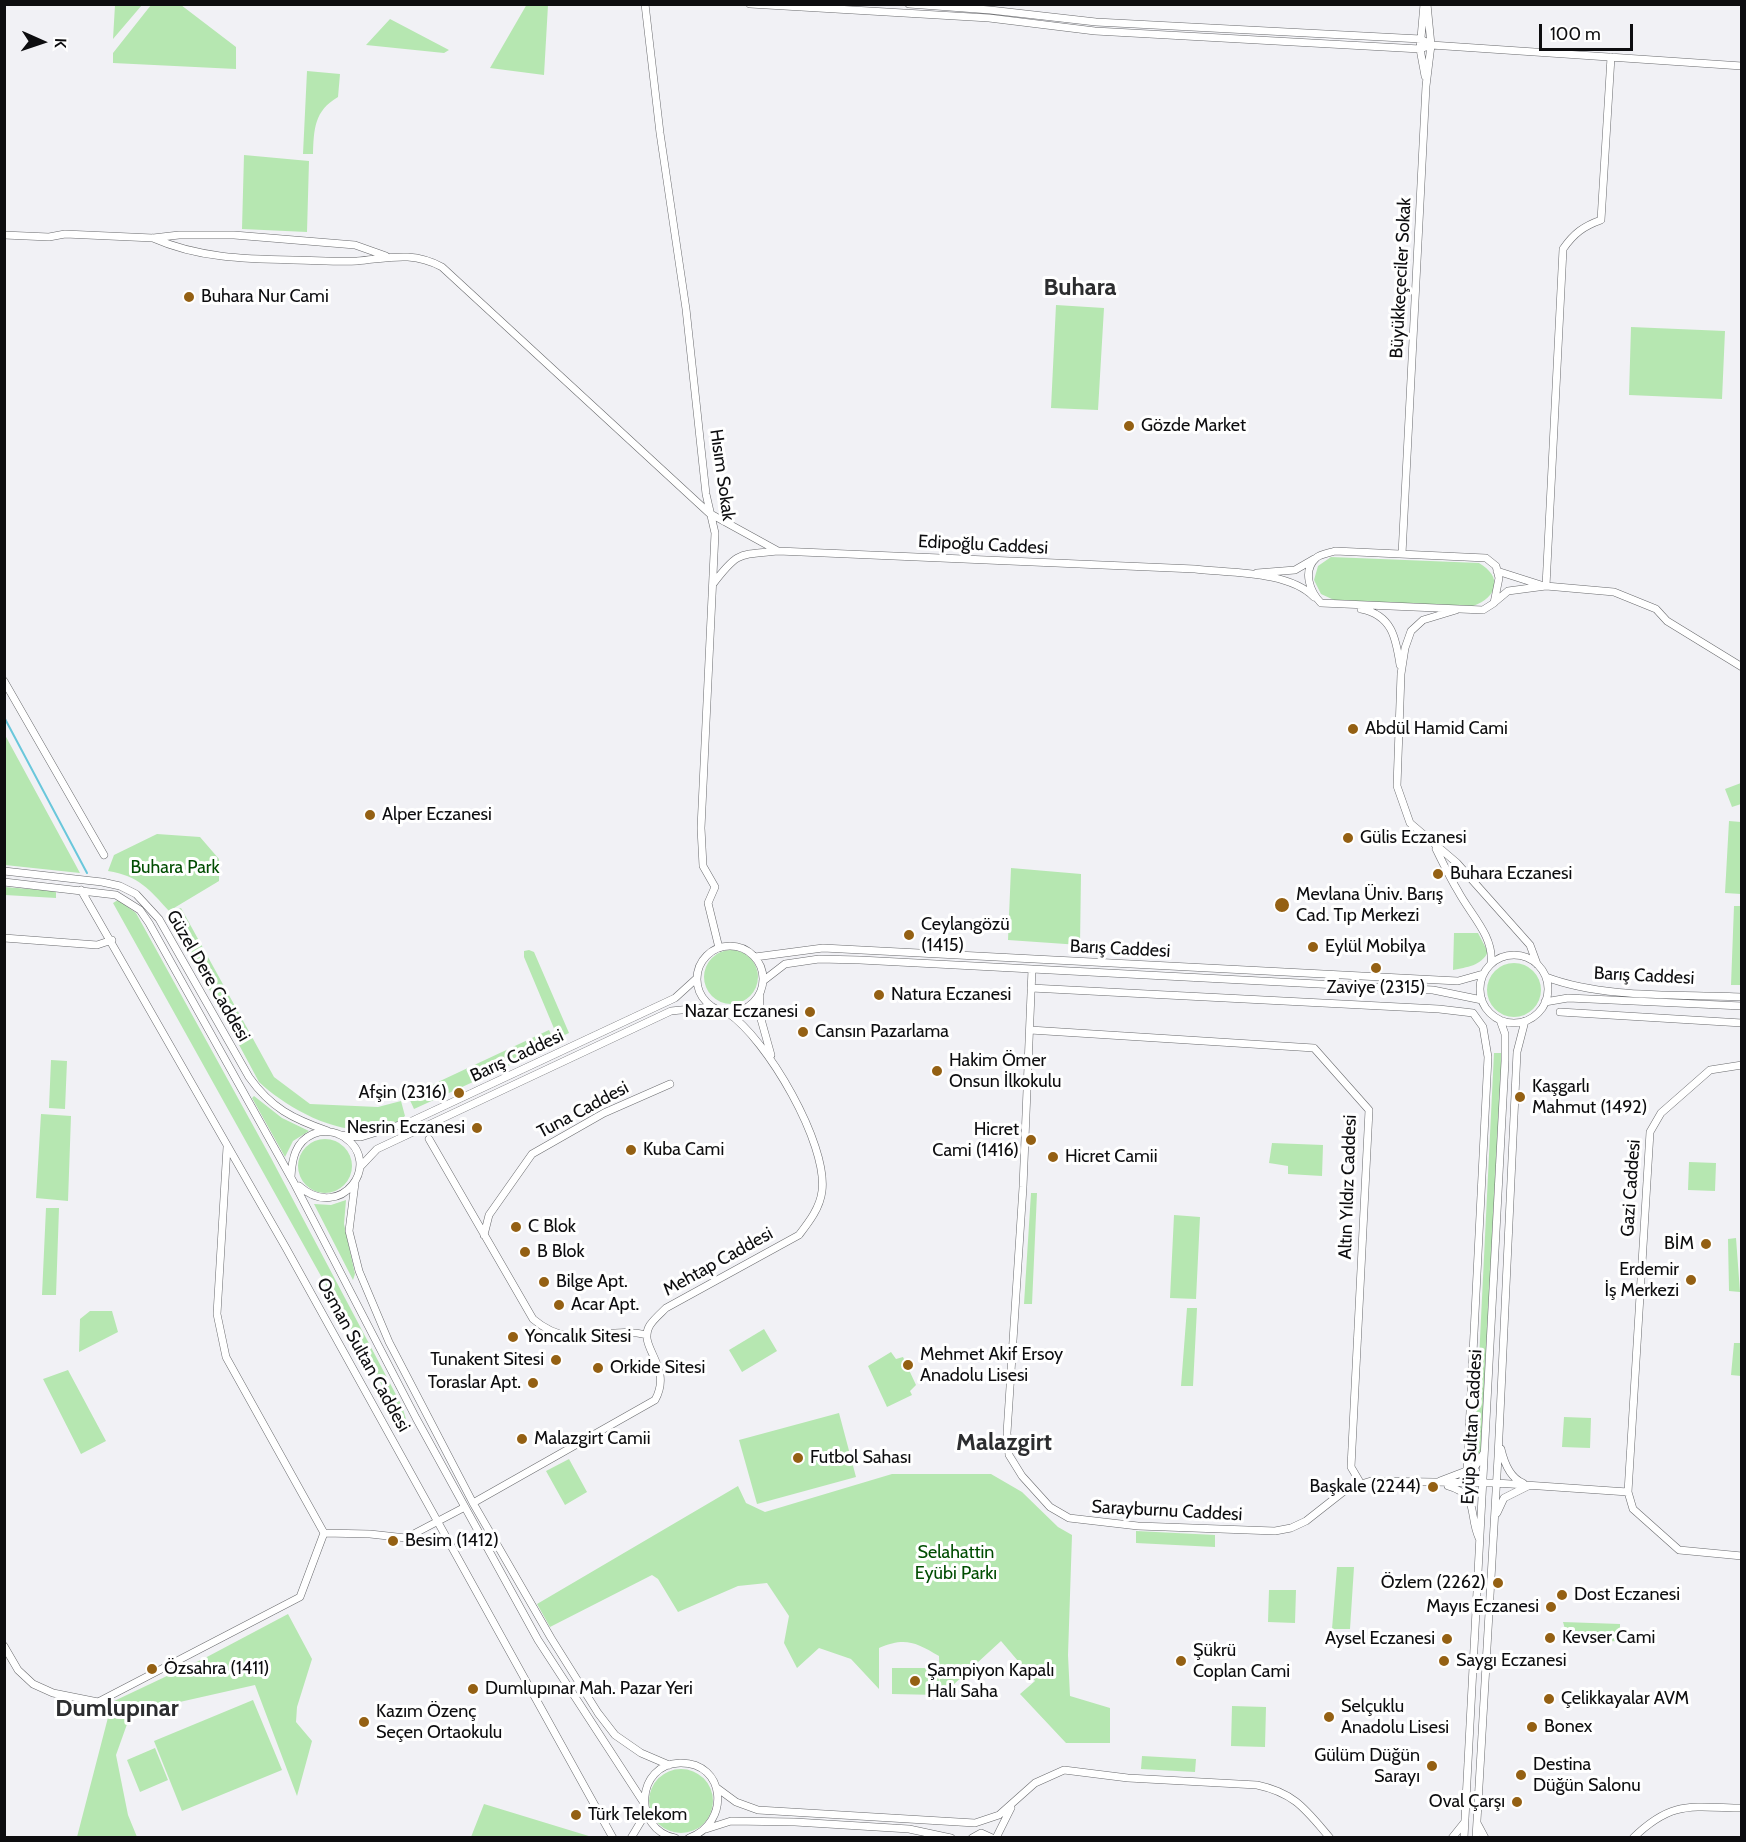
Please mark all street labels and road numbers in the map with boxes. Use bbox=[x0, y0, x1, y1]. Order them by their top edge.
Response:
street label: Büyükkeçeciler Sokak bbox=[1386, 197, 1416, 359]
street label: Hısım Sokak bbox=[705, 428, 739, 522]
street label: Edipoğlu Caddesi bbox=[917, 531, 1049, 559]
street label: Güzel Dere Caddesi bbox=[162, 906, 254, 1046]
street label: Barış Caddesi bbox=[1069, 936, 1171, 962]
street label: Barış Caddesi bbox=[1593, 963, 1695, 989]
street label: Barış Caddesi bbox=[467, 1025, 567, 1087]
street label: Tuna Caddesi bbox=[534, 1077, 632, 1143]
street label: Altın Yıldız Caddesi bbox=[1335, 1114, 1361, 1260]
street label: Gazi Caddesi bbox=[1617, 1139, 1645, 1237]
street label: Mehtap Caddesi bbox=[659, 1223, 777, 1301]
street label: Osman Sultan Caddesi bbox=[312, 1274, 414, 1436]
street label: Eyüp Sultan Caddesi bbox=[1457, 1349, 1487, 1505]
street label: Sarayburnu Caddesi bbox=[1091, 1496, 1243, 1526]

